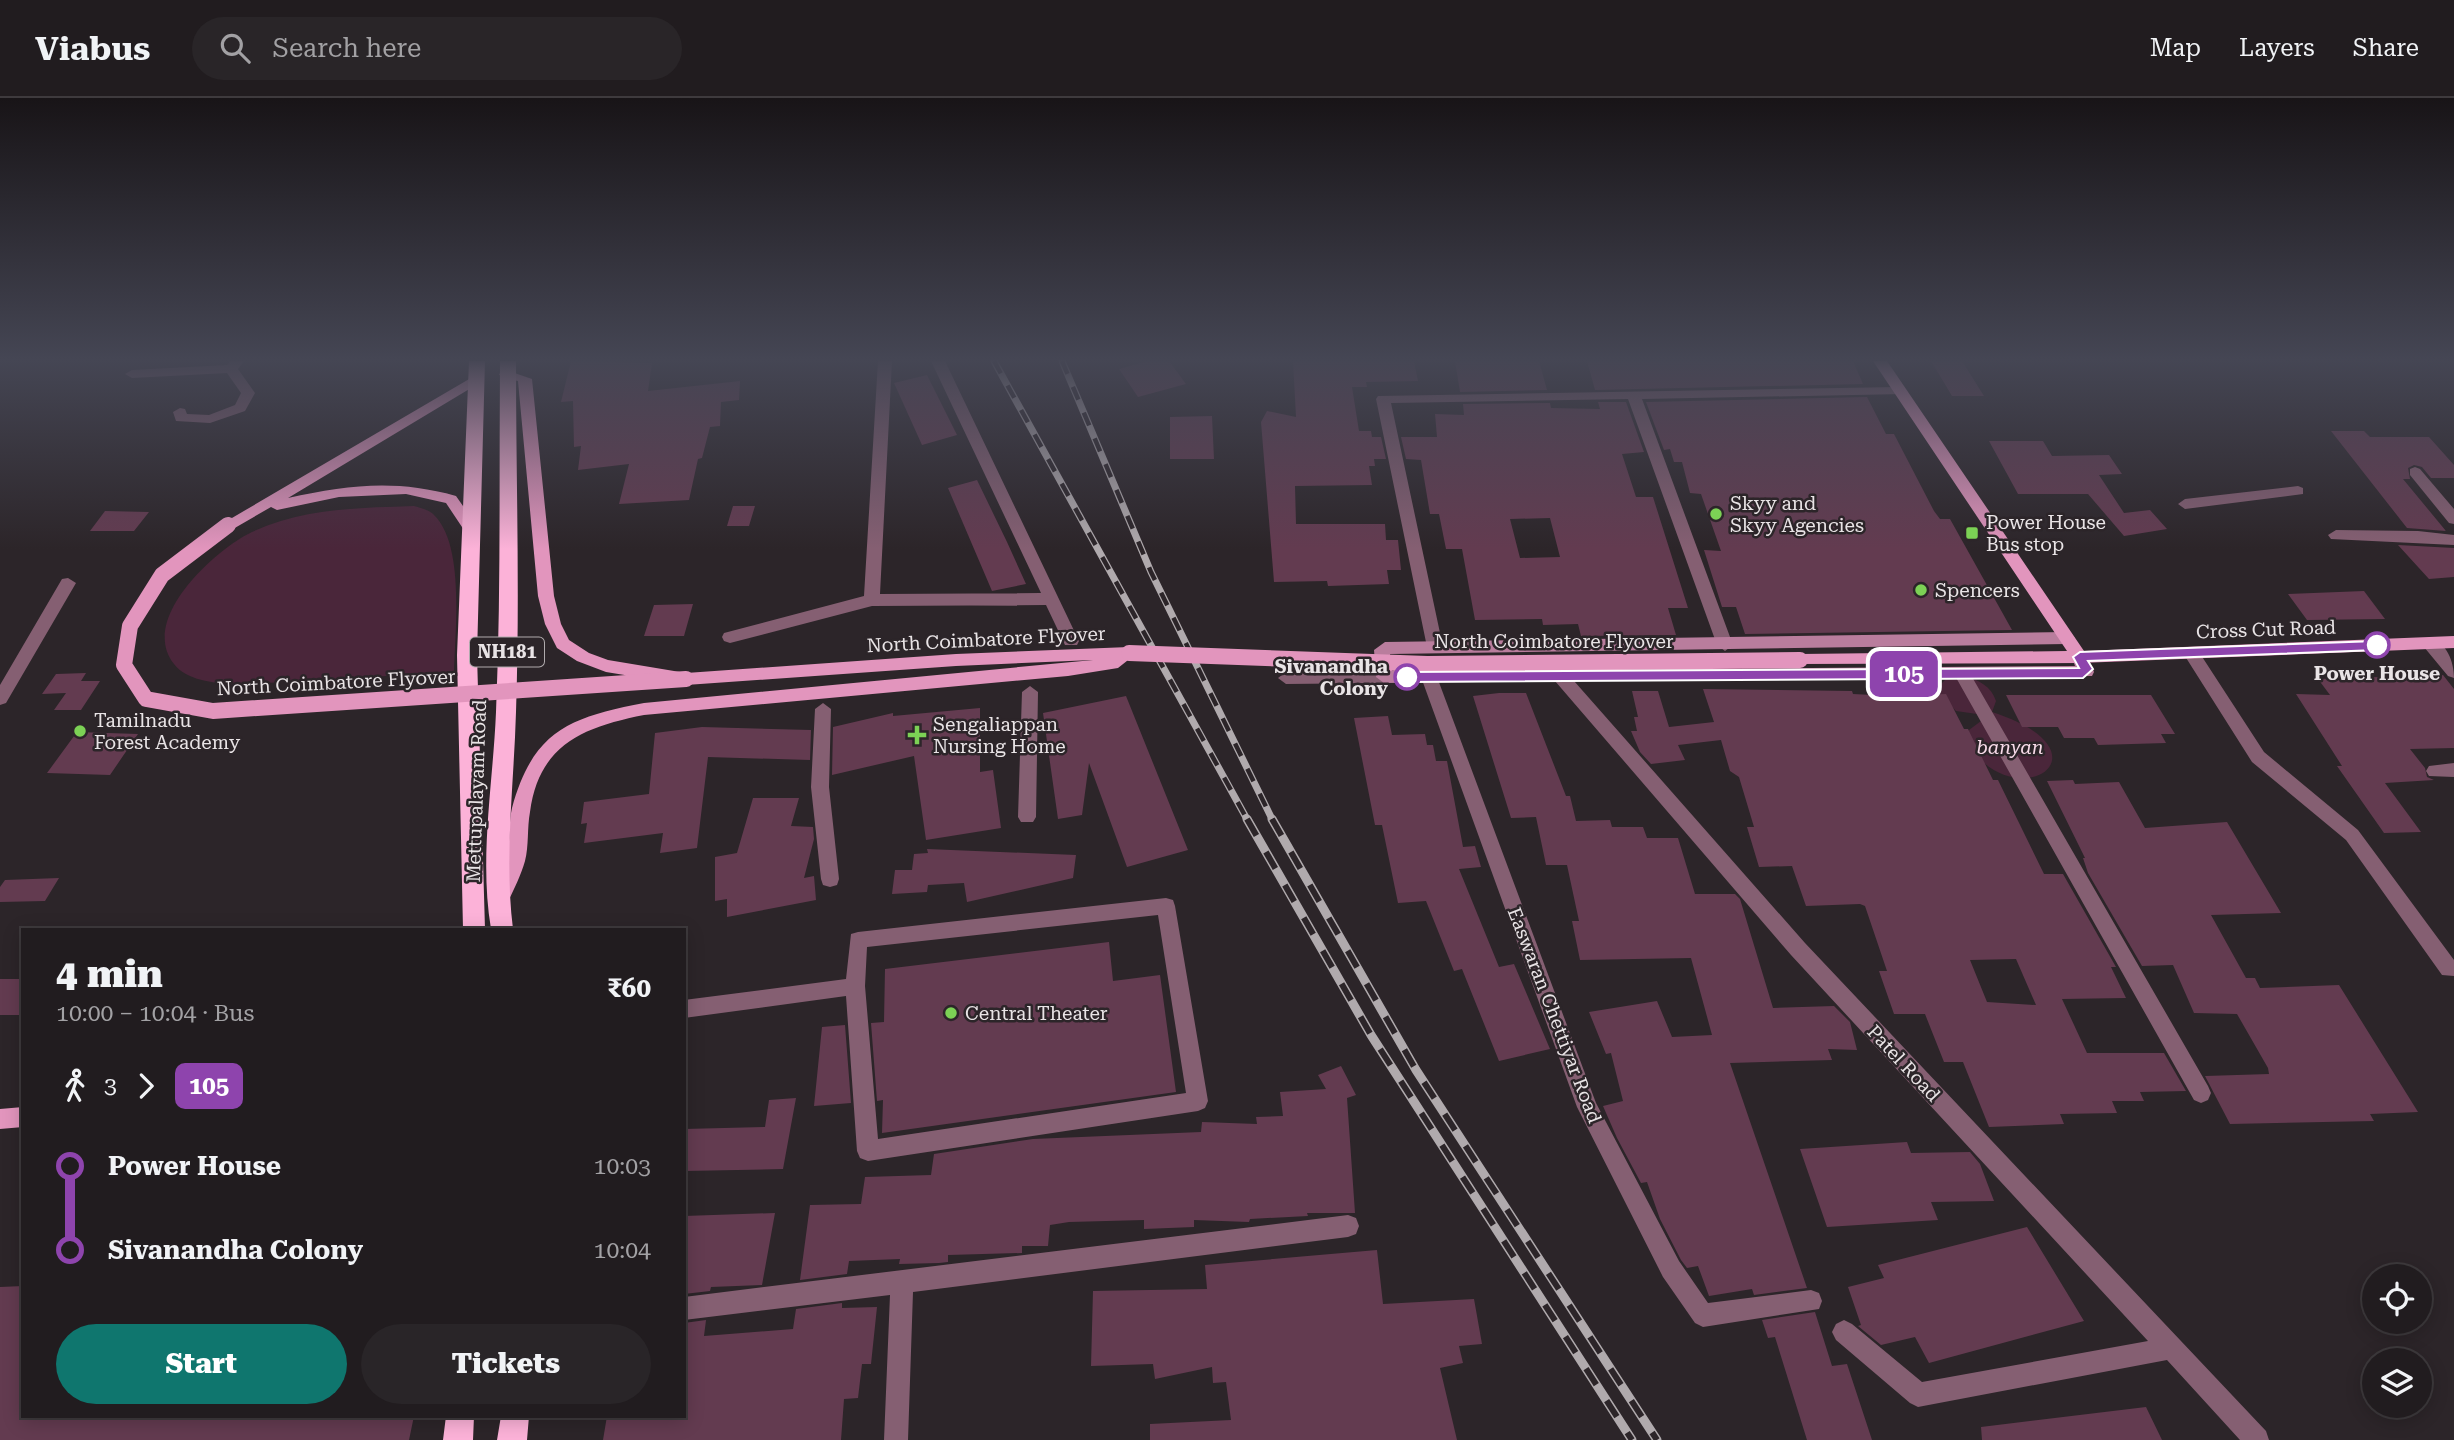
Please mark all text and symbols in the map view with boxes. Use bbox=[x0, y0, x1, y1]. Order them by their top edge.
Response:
search box bbox=[192, 17, 682, 80]
text: Viabus bbox=[35, 29, 150, 68]
icon: search bbox=[216, 29, 254, 67]
text: Search here bbox=[272, 33, 421, 63]
text: Map bbox=[2150, 34, 2201, 62]
text: Layers bbox=[2239, 34, 2315, 62]
text: Share bbox=[2353, 34, 2419, 62]
place label: Skyy and Skyy Agencies bbox=[1730, 492, 1864, 537]
marker: Skyy and Skyy Agencies bbox=[1708, 506, 1724, 522]
place label: Power House Bus stop bbox=[1986, 511, 2106, 556]
marker: Power House Bus stop bbox=[1964, 525, 1980, 541]
place label: Spencers bbox=[1935, 579, 2020, 602]
marker: Spencers bbox=[1913, 582, 1929, 598]
street label: Cross Cut Road bbox=[2196, 616, 2336, 643]
street label: North Coimbatore Flyover bbox=[866, 622, 1106, 657]
street label: North Coimbatore Flyover bbox=[1434, 630, 1674, 653]
marker: Power House bbox=[2364, 632, 2390, 658]
road number: NH181 bbox=[470, 638, 544, 666]
line badge: 105 bbox=[1864, 651, 1944, 697]
place label: Sivanandha Colony bbox=[1275, 655, 1389, 700]
text: 105 bbox=[1884, 660, 1924, 688]
place label: Power House bbox=[2314, 662, 2440, 685]
marker: Sivanandha Colony bbox=[1394, 664, 1420, 690]
street label: North Coimbatore Flyover bbox=[216, 665, 456, 700]
street label: Mettupalayam Road bbox=[462, 699, 491, 883]
place label: Tamilnadu Forest Academy bbox=[94, 709, 241, 754]
place label: Sengaliappan Nursing Home bbox=[933, 713, 1066, 758]
marker: Tamilnadu Forest Academy bbox=[72, 723, 88, 739]
marker: Sengaliappan Nursing Home bbox=[907, 725, 927, 745]
park label: banyan bbox=[1977, 736, 2044, 759]
street label: Easwaran Chettiyar Road bbox=[1503, 904, 1606, 1126]
text: 4 min bbox=[56, 952, 163, 996]
text: ₹60 bbox=[607, 973, 651, 1003]
text: 10:00 – 10:04 · Bus bbox=[56, 1000, 254, 1027]
place label: Central Theater bbox=[965, 1002, 1108, 1025]
marker: Central Theater bbox=[943, 1005, 959, 1021]
street label: Patel Road bbox=[1862, 1020, 1945, 1106]
icon: walk bbox=[56, 1067, 94, 1105]
icon: forward bbox=[127, 1067, 165, 1105]
text: 3 bbox=[104, 1072, 117, 1099]
text: 105 bbox=[189, 1072, 229, 1100]
text: Power House bbox=[108, 1151, 281, 1181]
text: 10:03 bbox=[594, 1153, 651, 1180]
text: Sivanandha Colony bbox=[108, 1235, 363, 1265]
text: 10:04 bbox=[594, 1237, 651, 1264]
map controls bbox=[2362, 1264, 2432, 1418]
button: locate bbox=[2362, 1264, 2432, 1334]
button: Start bbox=[56, 1324, 347, 1404]
button: Tickets bbox=[361, 1324, 651, 1404]
button: layers bbox=[2362, 1348, 2432, 1418]

